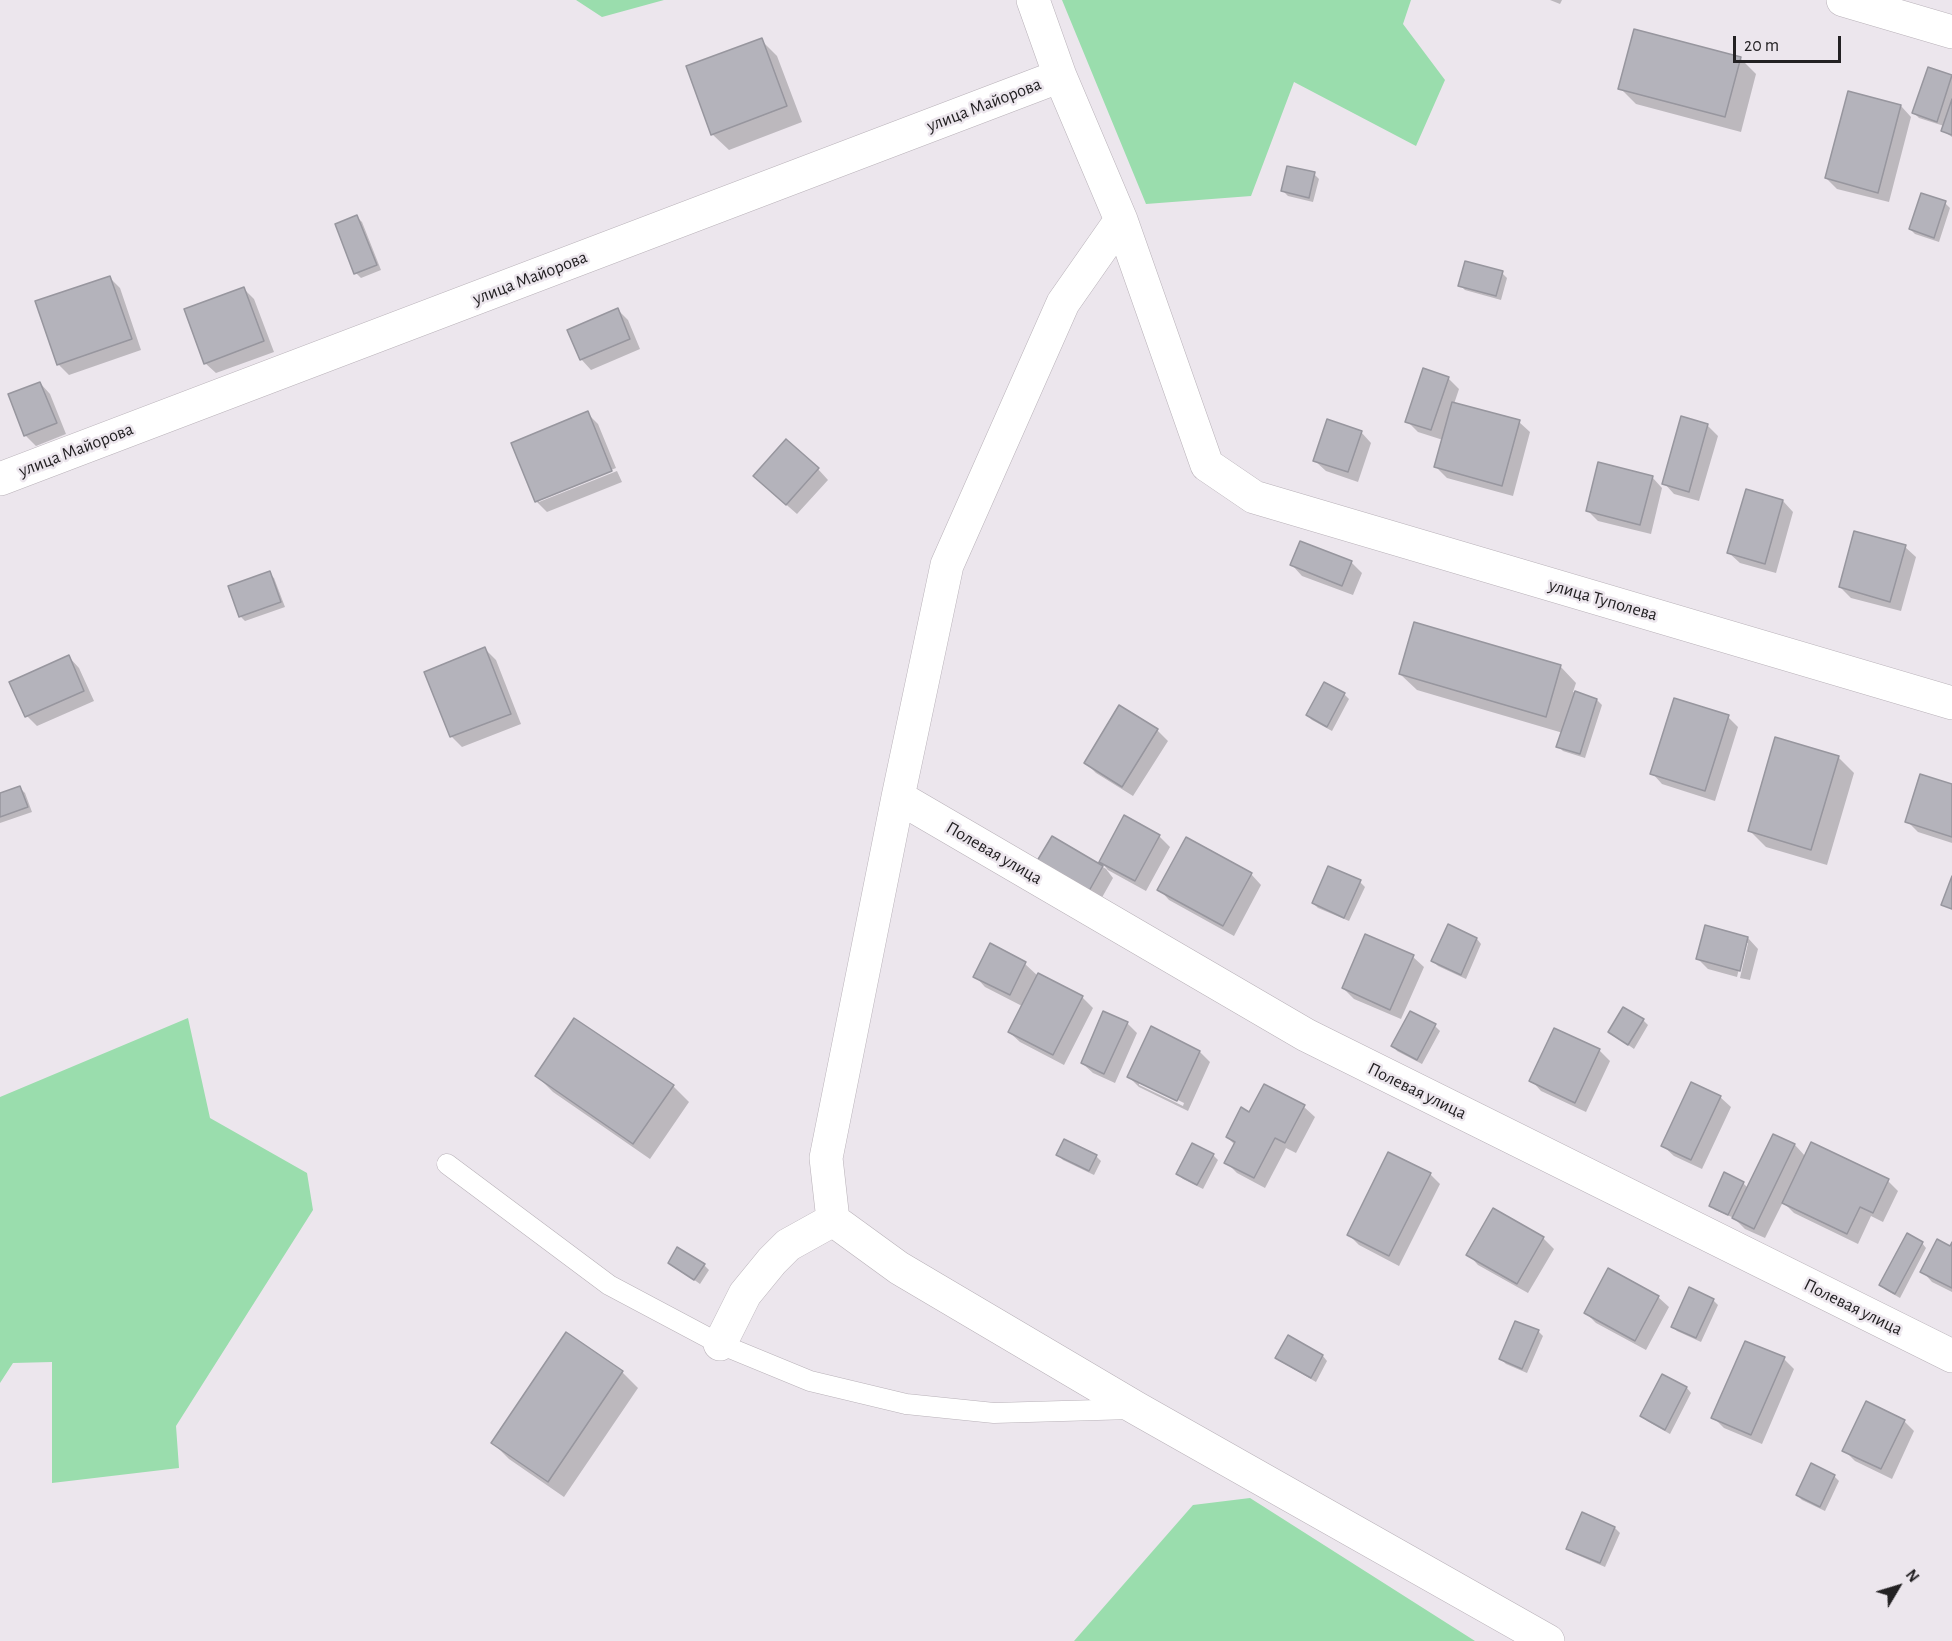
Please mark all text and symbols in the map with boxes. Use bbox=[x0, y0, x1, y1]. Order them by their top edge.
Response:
scale bar bbox=[1736, 24, 1844, 62]
text: 20 m bbox=[1744, 37, 1779, 55]
street label: улица Майорова bbox=[924, 73, 1044, 137]
street label: улица Майорова bbox=[470, 246, 590, 310]
street label: улица Майорова bbox=[16, 418, 136, 482]
street label: улица Туполева bbox=[1546, 574, 1660, 626]
street label: Полевая улица bbox=[942, 817, 1046, 889]
street label: Полевая улица bbox=[1364, 1058, 1470, 1124]
street label: Полевая улица bbox=[1800, 1274, 1906, 1340]
north arrow bbox=[1868, 1557, 1928, 1617]
text: N bbox=[1902, 1567, 1922, 1585]

